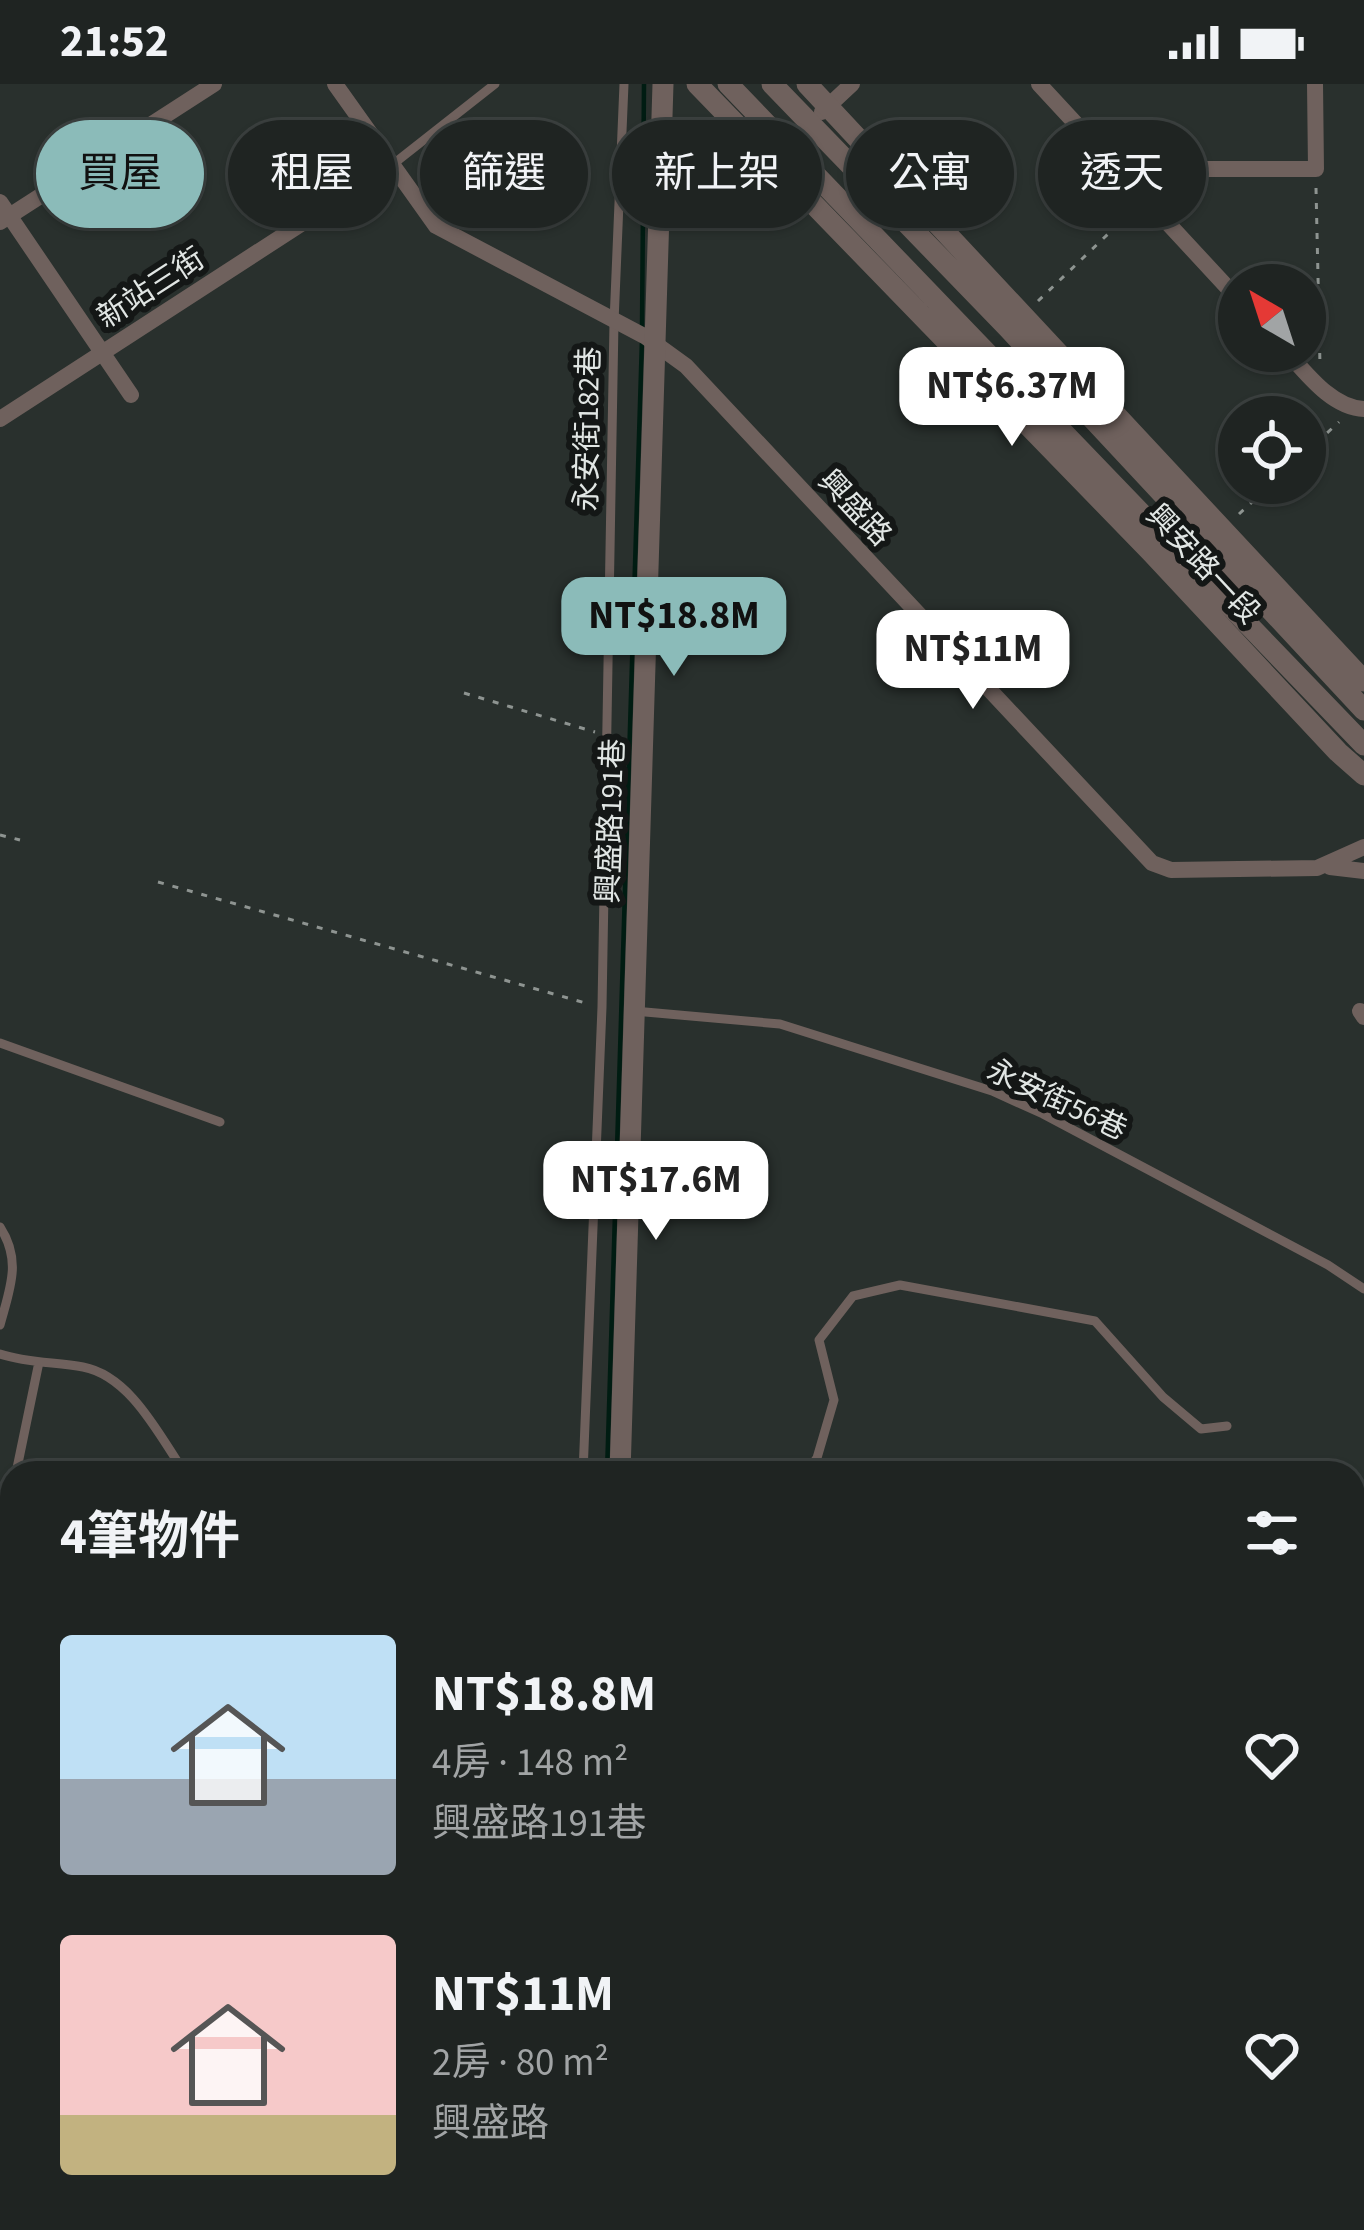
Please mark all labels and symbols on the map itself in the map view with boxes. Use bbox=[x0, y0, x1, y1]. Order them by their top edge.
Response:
street label: 新站三街 bbox=[89, 237, 213, 339]
north arrow bbox=[1218, 264, 1326, 372]
street label: 永安街182巷 bbox=[565, 346, 611, 512]
pin: NT$6.37M bbox=[888, 347, 1136, 449]
street label: 興盛路 bbox=[809, 460, 901, 556]
street label: 興安路一段 bbox=[1136, 494, 1270, 634]
pin: NT$18.8M bbox=[550, 577, 798, 679]
pin: NT$11M bbox=[875, 610, 1071, 712]
street label: 興盛路191巷 bbox=[587, 738, 635, 904]
street label: 永安街56巷 bbox=[980, 1049, 1134, 1151]
pin: NT$17.6M bbox=[532, 1141, 780, 1243]

